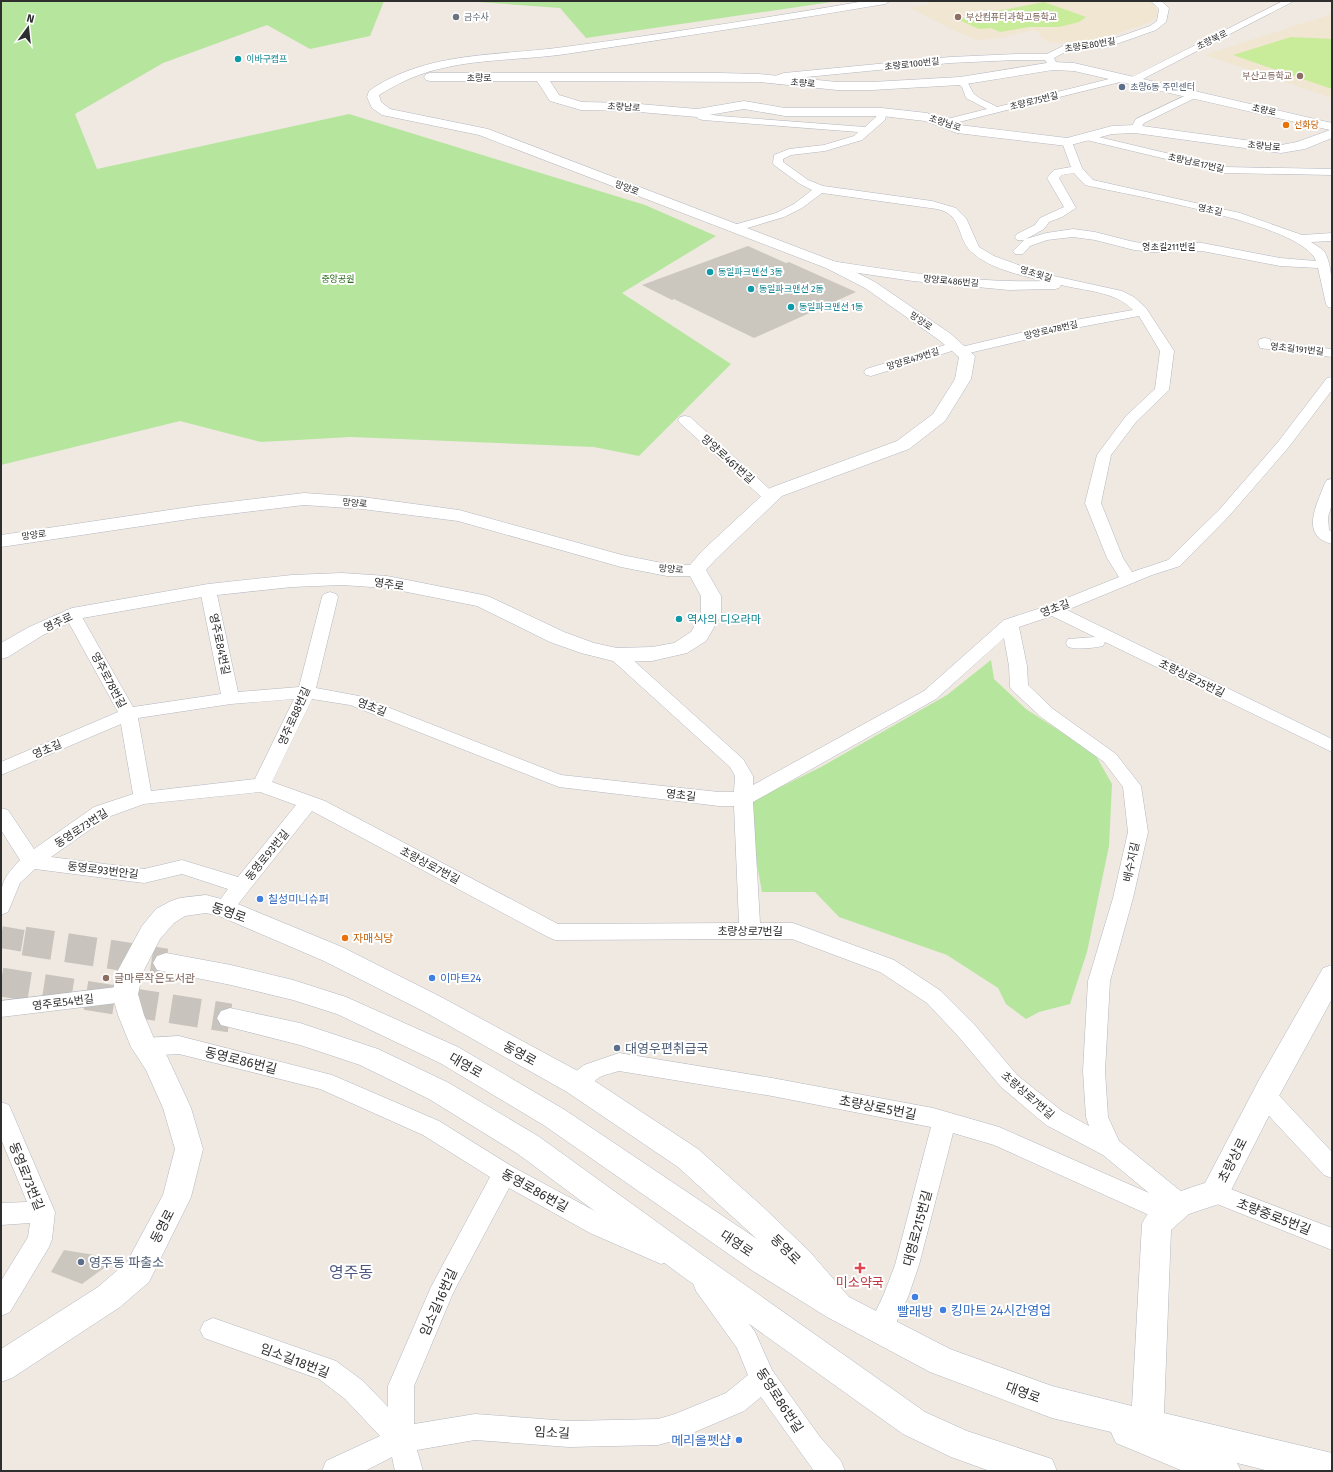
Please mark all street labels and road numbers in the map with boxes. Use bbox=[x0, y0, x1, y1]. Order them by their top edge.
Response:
street label: 초량북로 bbox=[1195, 28, 1229, 52]
street label: 초량로80번길 bbox=[1064, 36, 1116, 54]
street label: 초량로100번길 bbox=[884, 56, 940, 72]
street label: 초량로 bbox=[467, 73, 491, 83]
street label: 초량로 bbox=[790, 77, 816, 89]
street label: 초량로75번길 bbox=[1009, 90, 1059, 112]
street label: 초량남로 bbox=[607, 101, 641, 113]
street label: 초량로 bbox=[1251, 102, 1277, 118]
street label: 초량남로 bbox=[928, 113, 962, 133]
street label: 초량남로 bbox=[1247, 140, 1281, 152]
street label: 초량남로17번길 bbox=[1167, 152, 1225, 174]
street label: 망양로 bbox=[614, 179, 640, 197]
street label: 영초길 bbox=[1197, 203, 1223, 217]
street label: 영초길211번길 bbox=[1142, 242, 1196, 252]
street label: 영초윗길 bbox=[1019, 264, 1053, 284]
street label: 망양로486번길 bbox=[923, 274, 979, 288]
street label: 망양로 bbox=[908, 310, 934, 332]
street label: 망양로478번길 bbox=[1023, 319, 1079, 341]
street label: 영초길191번길 bbox=[1270, 341, 1324, 357]
street label: 망양로479번길 bbox=[885, 346, 941, 372]
street label: 망양로461번길 bbox=[699, 432, 757, 486]
street label: 망양로 bbox=[342, 497, 368, 509]
street label: 망양로 bbox=[21, 528, 47, 542]
street label: 망양로 bbox=[658, 563, 684, 575]
street label: 영주로 bbox=[373, 576, 405, 593]
street label: 영초길 bbox=[1039, 597, 1072, 620]
street label: 영주로 bbox=[42, 610, 75, 635]
street label: 영주로84번길 bbox=[207, 612, 232, 676]
street label: 영주로78번길 bbox=[88, 650, 129, 710]
street label: 초량상로25번길 bbox=[1157, 657, 1227, 700]
street label: 영주로88번길 bbox=[276, 685, 313, 748]
street label: 영초길 bbox=[355, 696, 388, 719]
street label: 영초길 bbox=[31, 738, 64, 761]
street label: 영초길 bbox=[665, 787, 697, 804]
street label: 동영로73번길 bbox=[52, 806, 110, 850]
street label: 동영로93번길 bbox=[243, 827, 292, 883]
street label: 배수지길 bbox=[1121, 841, 1142, 883]
street label: 초량상로7번길 bbox=[398, 844, 462, 887]
street label: 동영로93번안길 bbox=[67, 860, 139, 881]
street label: 동영로 bbox=[209, 900, 248, 925]
street label: 초량상로7번길 bbox=[717, 925, 783, 938]
street label: 영주로54번길 bbox=[32, 992, 95, 1013]
street label: 동영로 bbox=[500, 1038, 539, 1069]
street label: 동영로86번길 bbox=[203, 1044, 279, 1077]
street label: 대영로 bbox=[446, 1050, 485, 1081]
street label: 초량상로7번길 bbox=[999, 1069, 1057, 1122]
street label: 초량상로5번길 bbox=[838, 1093, 918, 1122]
street label: 초량상로 bbox=[1215, 1135, 1250, 1185]
street label: 동영로73번길 bbox=[6, 1140, 47, 1212]
street label: 동영로86번길 bbox=[499, 1166, 571, 1215]
street label: 대영로215번길 bbox=[900, 1188, 935, 1268]
street label: 초량중로5번길 bbox=[1235, 1195, 1313, 1237]
street label: 동영로 bbox=[148, 1207, 177, 1246]
street label: 대영로 bbox=[718, 1227, 756, 1260]
street label: 동영로 bbox=[768, 1231, 804, 1267]
street label: 임소길16번길 bbox=[417, 1266, 460, 1338]
street label: 임소길18번길 bbox=[258, 1340, 331, 1380]
street label: 동영로86번길 bbox=[753, 1365, 806, 1435]
street label: 대영로 bbox=[1003, 1379, 1042, 1406]
street label: 임소길 bbox=[534, 1424, 570, 1441]

